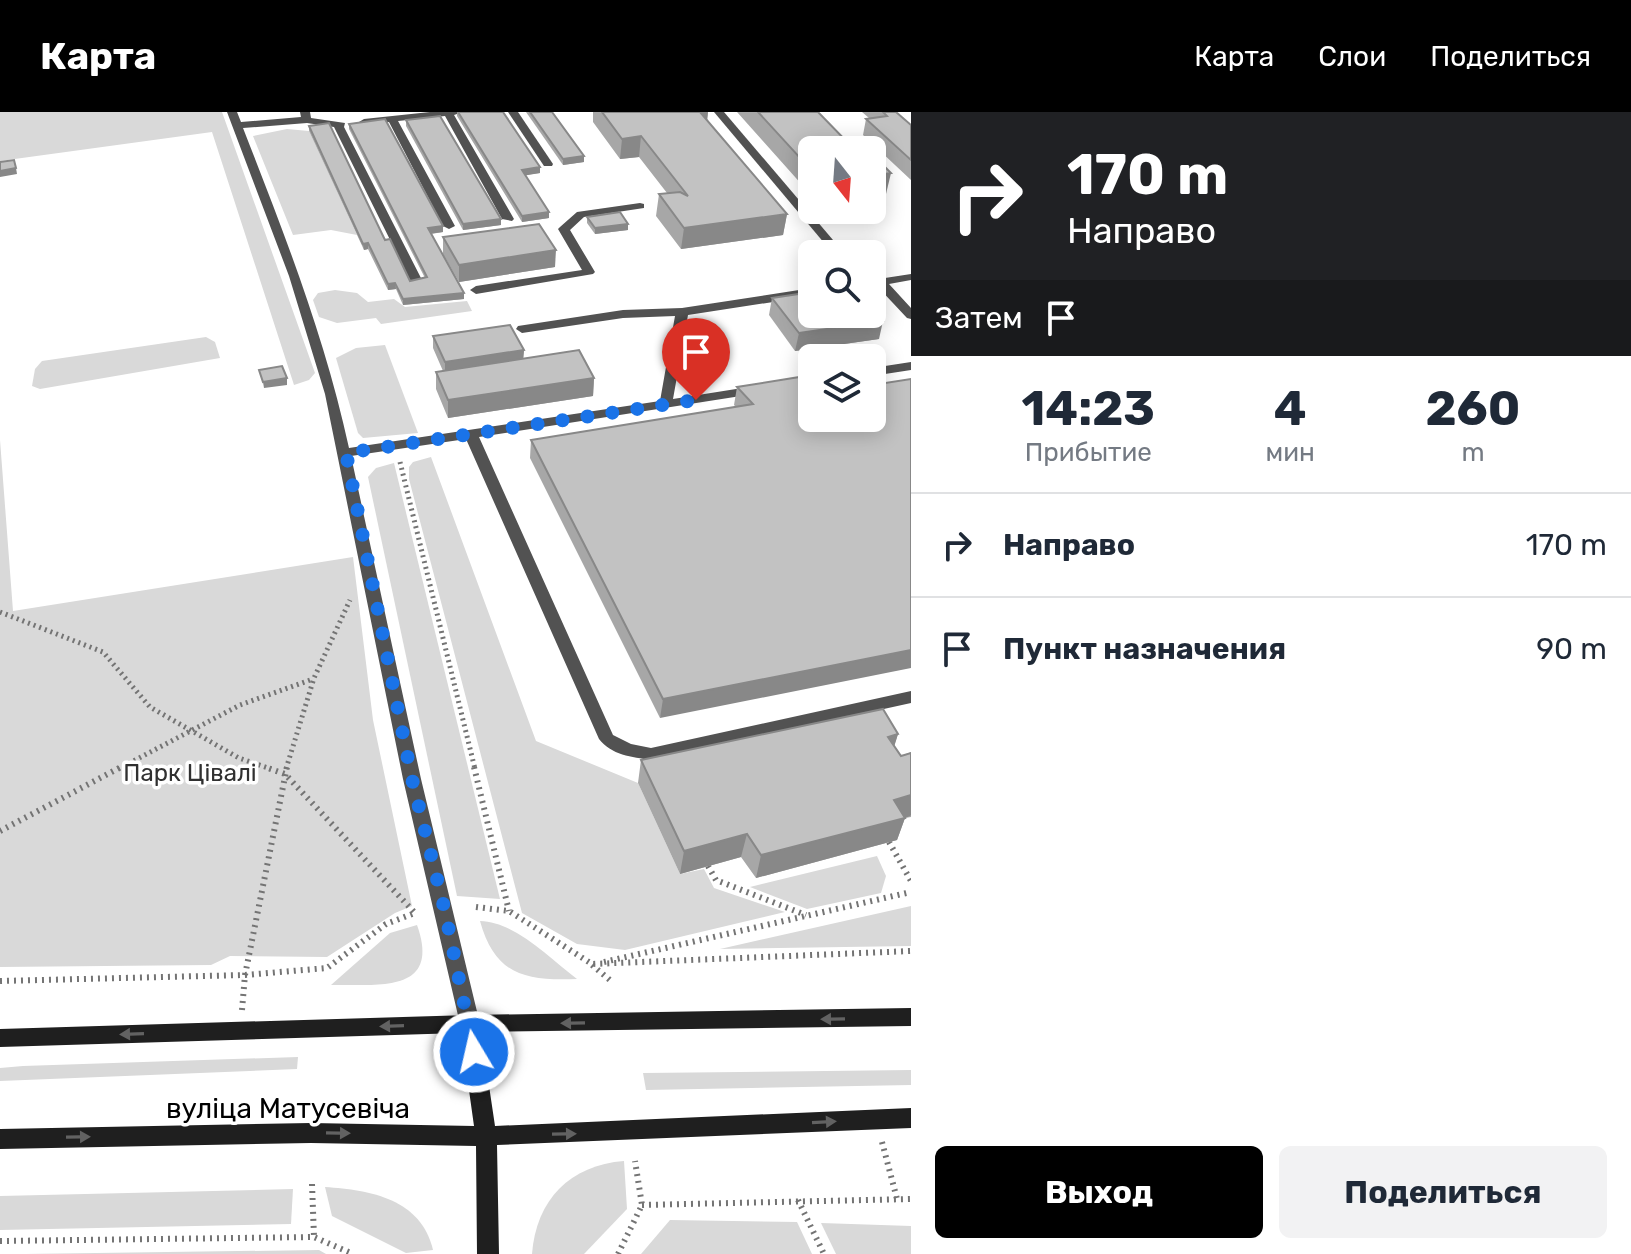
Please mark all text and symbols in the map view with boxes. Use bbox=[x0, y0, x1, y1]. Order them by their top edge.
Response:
text: Карта bbox=[40, 33, 156, 79]
text: Карта bbox=[1194, 40, 1274, 73]
text: Слои bbox=[1318, 40, 1386, 73]
text: Поделиться bbox=[1430, 40, 1591, 73]
north arrow bbox=[798, 136, 886, 224]
map controls bbox=[798, 136, 886, 432]
text: 170 m bbox=[1067, 142, 1228, 208]
icon: right bbox=[935, 144, 1039, 248]
text: Направо bbox=[1067, 209, 1216, 252]
button: search bbox=[798, 240, 886, 328]
icon: arrive bbox=[1039, 296, 1083, 340]
text: Затем bbox=[935, 300, 1023, 336]
pin bbox=[662, 318, 730, 400]
icon: arrive bbox=[674, 330, 718, 374]
button: layers bbox=[798, 344, 886, 432]
text: 14:23 bbox=[1022, 380, 1155, 437]
text: 4 bbox=[1274, 380, 1307, 437]
text: 260 bbox=[1425, 380, 1521, 437]
text: Прибытие bbox=[1025, 437, 1152, 468]
text: мин bbox=[1266, 437, 1315, 468]
text: m bbox=[1461, 437, 1485, 468]
icon: right bbox=[935, 523, 979, 567]
text: Направо bbox=[1003, 527, 1135, 563]
text: 170 m bbox=[1526, 527, 1607, 563]
icon: arrive bbox=[935, 627, 979, 671]
text: Пункт назначения bbox=[1003, 631, 1286, 667]
text: 90 m bbox=[1536, 631, 1607, 667]
park label: Парк Цівалі bbox=[123, 759, 257, 787]
position arrow bbox=[432, 1010, 516, 1094]
one-way arrow bbox=[820, 1012, 845, 1025]
one-way arrow bbox=[560, 1017, 585, 1029]
one-way arrow bbox=[379, 1020, 404, 1033]
one-way arrow bbox=[119, 1027, 144, 1040]
street label: вуліца Матусевіча bbox=[166, 1092, 410, 1125]
one-way arrow bbox=[812, 1115, 837, 1128]
one-way arrow bbox=[326, 1127, 351, 1140]
one-way arrow bbox=[552, 1128, 577, 1141]
one-way arrow bbox=[66, 1131, 91, 1144]
button: Выход bbox=[935, 1146, 1263, 1238]
button: Поделиться bbox=[1279, 1146, 1607, 1238]

